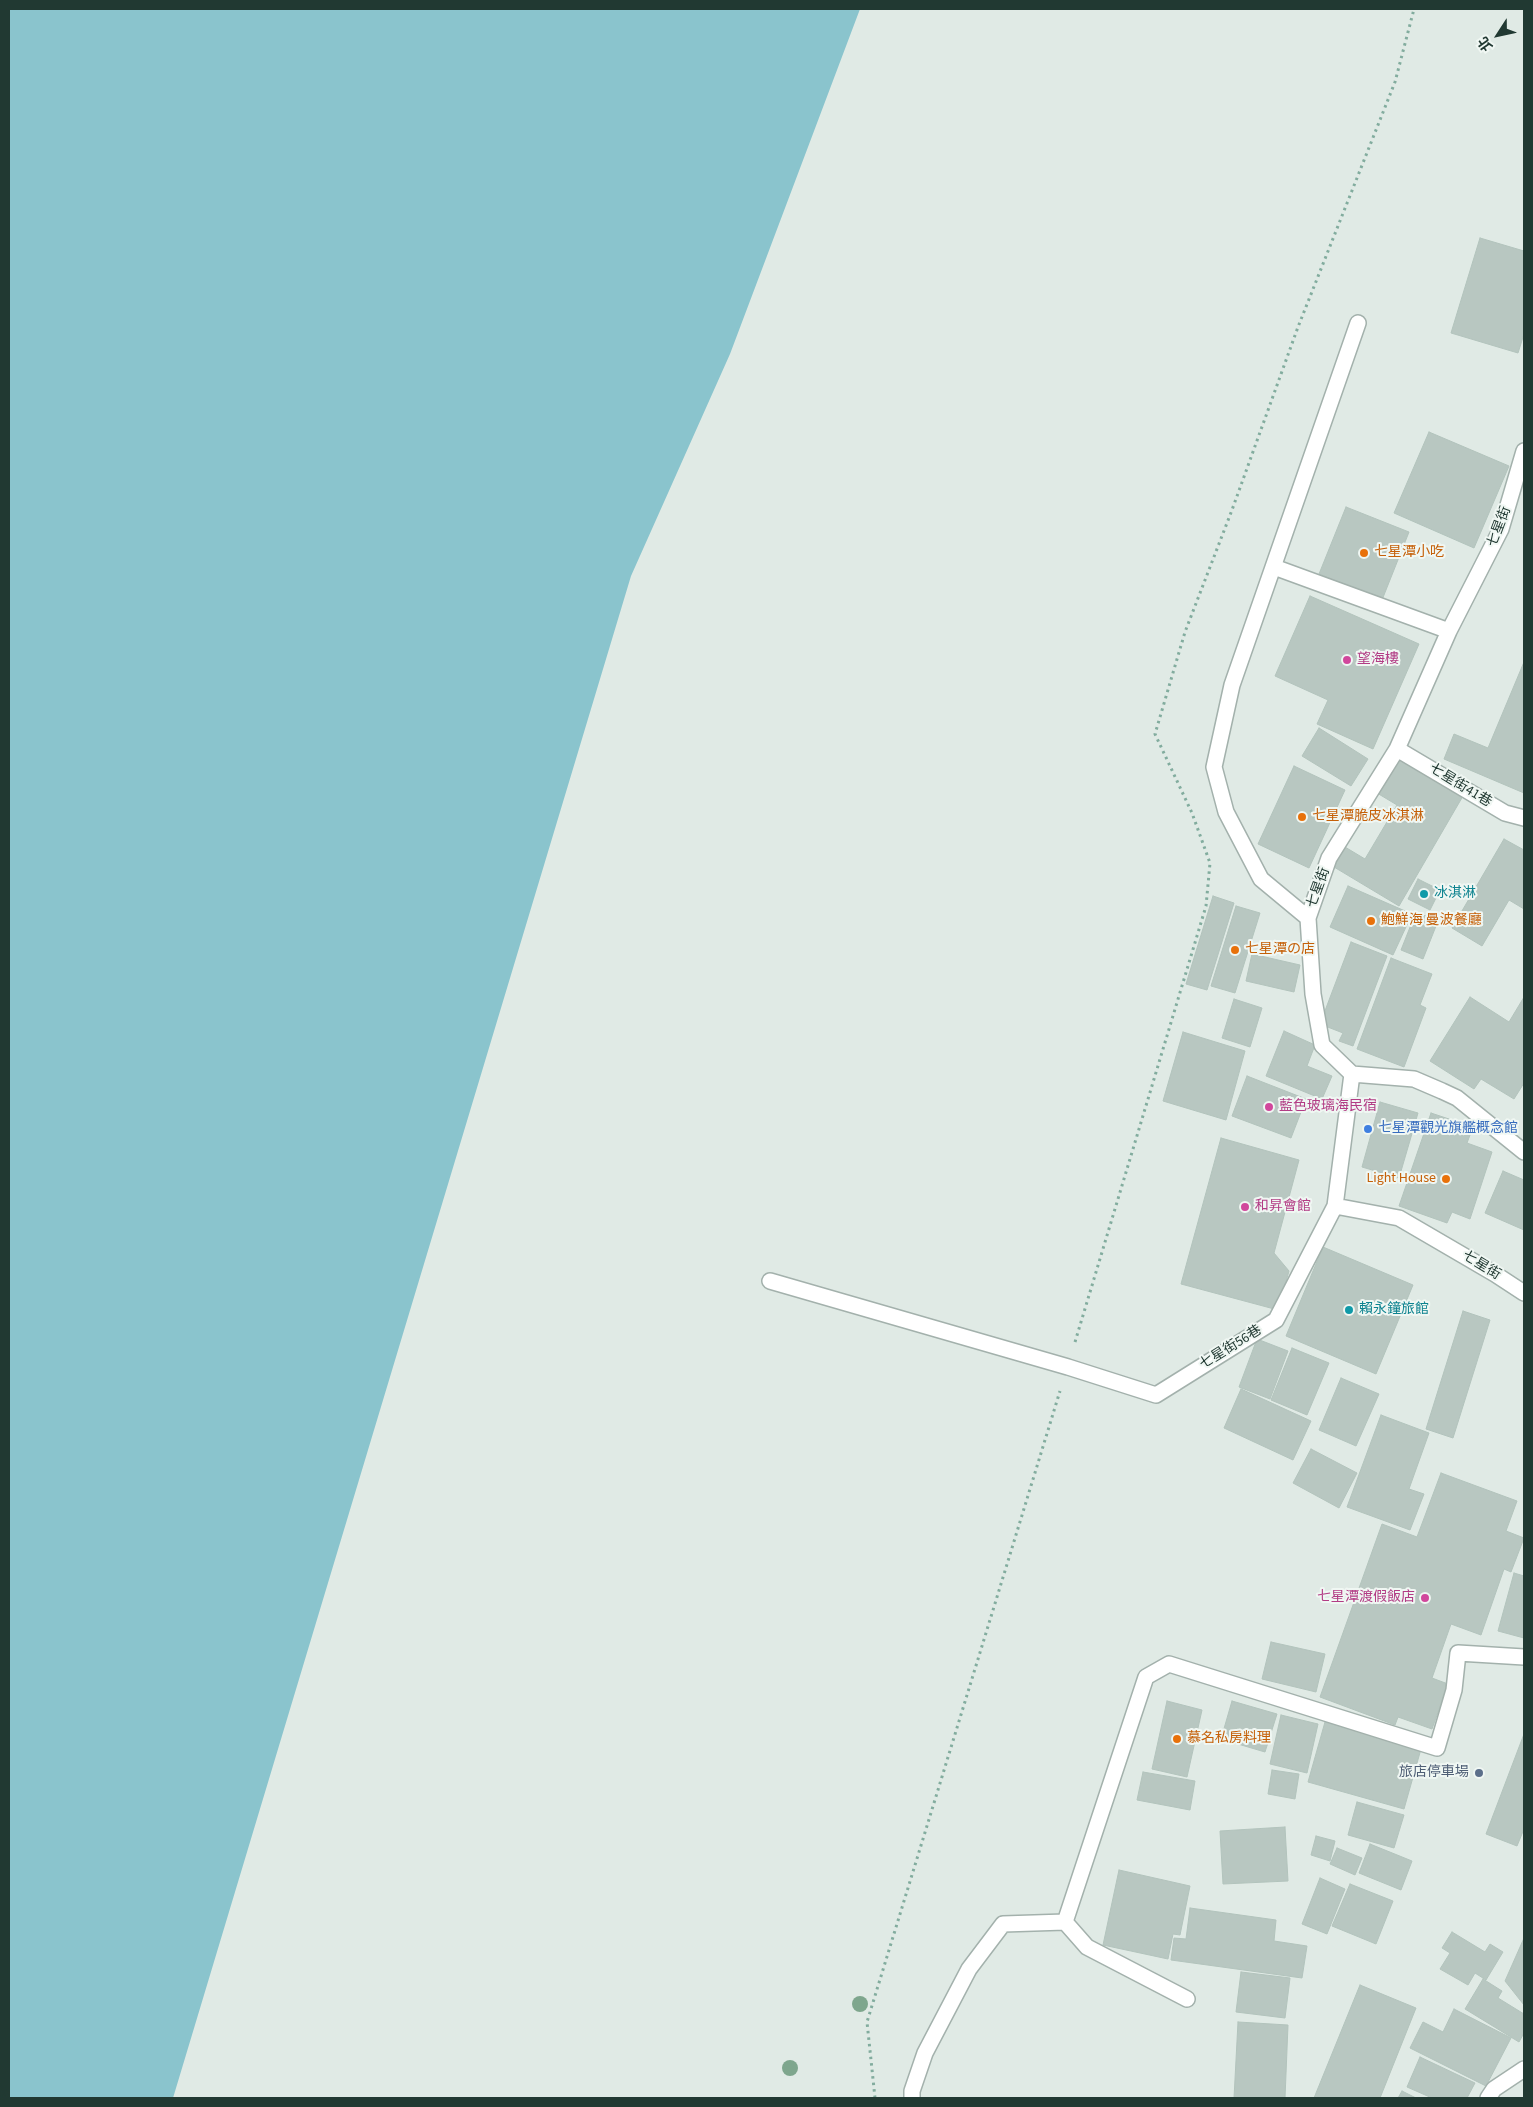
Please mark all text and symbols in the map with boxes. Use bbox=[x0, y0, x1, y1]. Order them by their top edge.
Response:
north arrow bbox=[1473, 10, 1523, 60]
text: 北 bbox=[1474, 32, 1498, 55]
street label: 七星街 bbox=[1485, 504, 1515, 550]
place label: 七星潭小吃 bbox=[1374, 545, 1444, 561]
marker: 七星潭小吃 bbox=[1358, 547, 1370, 559]
place label: 望海樓 bbox=[1357, 652, 1399, 668]
marker: 望海樓 bbox=[1341, 654, 1353, 666]
street label: 七星街41巷 bbox=[1426, 761, 1494, 811]
place label: 七星潭脆皮冰淇淋 bbox=[1312, 809, 1424, 825]
marker: 七星潭脆皮冰淇淋 bbox=[1296, 811, 1308, 823]
street label: 七星街 bbox=[1304, 865, 1334, 911]
place label: 冰淇淋 bbox=[1434, 886, 1476, 902]
marker: 冰淇淋 bbox=[1418, 888, 1430, 900]
place label: 鮑鮮海 曼波餐廳 bbox=[1381, 913, 1482, 929]
marker: 鮑鮮海 曼波餐廳 bbox=[1365, 915, 1377, 927]
place label: 七星潭の店 bbox=[1245, 942, 1315, 958]
marker: 七星潭の店 bbox=[1229, 944, 1241, 956]
place label: 藍色玻璃海民宿 bbox=[1279, 1099, 1377, 1115]
marker: 藍色玻璃海民宿 bbox=[1263, 1101, 1275, 1113]
place label: 七星潭觀光旗艦概念館 bbox=[1378, 1121, 1518, 1137]
marker: 七星潭觀光旗艦概念館 bbox=[1362, 1123, 1374, 1135]
place label: Light House bbox=[1366, 1171, 1436, 1187]
marker: Light House bbox=[1440, 1173, 1452, 1185]
place label: 和昇會館 bbox=[1255, 1199, 1311, 1215]
marker: 和昇會館 bbox=[1239, 1201, 1251, 1213]
street label: 七星街 bbox=[1459, 1248, 1503, 1284]
place label: 賴永鐘旅館 bbox=[1359, 1302, 1429, 1318]
marker: 賴永鐘旅館 bbox=[1343, 1304, 1355, 1316]
street label: 七星街56巷 bbox=[1197, 1322, 1265, 1374]
place label: 七星潭渡假飯店 bbox=[1317, 1590, 1415, 1606]
marker: 七星潭渡假飯店 bbox=[1419, 1592, 1431, 1604]
place label: 慕名私房料理 bbox=[1187, 1731, 1271, 1747]
marker: 慕名私房料理 bbox=[1171, 1733, 1183, 1745]
place label: 旅店停車場 bbox=[1399, 1765, 1469, 1781]
marker: 旅店停車場 bbox=[1473, 1767, 1485, 1779]

